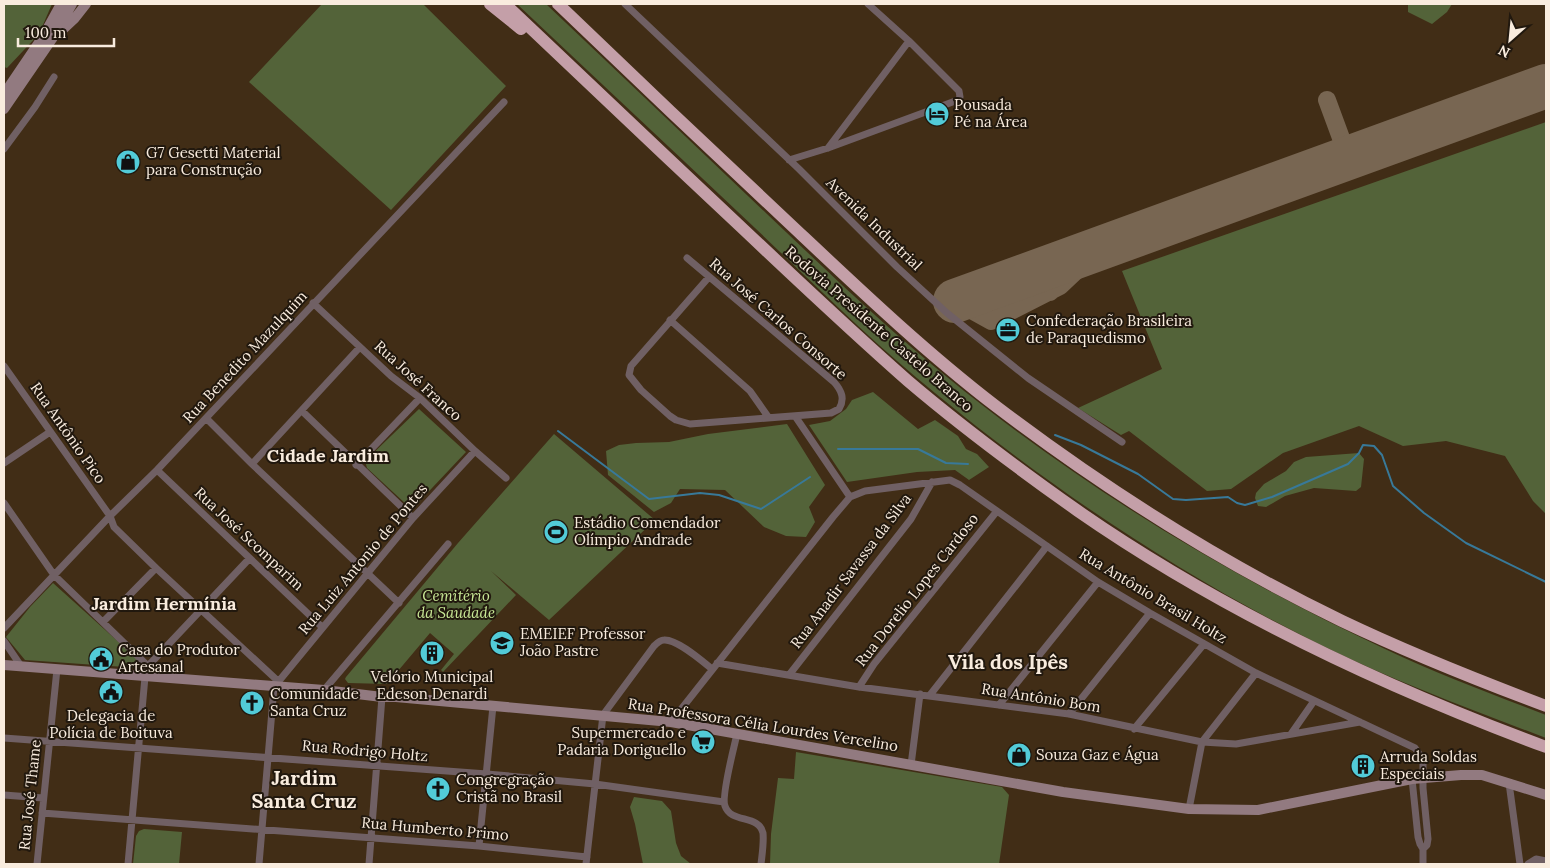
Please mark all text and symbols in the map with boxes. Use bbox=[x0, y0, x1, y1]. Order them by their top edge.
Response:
scale bar bbox=[18, 15, 114, 47]
north arrow bbox=[1485, 15, 1535, 65]
text: 100 m bbox=[25, 23, 66, 42]
text: N bbox=[1495, 41, 1513, 62]
place label: Pousada Pé na Área bbox=[954, 95, 1028, 131]
hotel icon: Pousada Pé na Área bbox=[924, 101, 950, 127]
place label: G7 Gesetti Material para Construção bbox=[146, 143, 281, 179]
shop icon: G7 Gesetti Material para Construção bbox=[115, 149, 141, 175]
street label: Avenida Industrial bbox=[822, 172, 926, 274]
street label: Rodovia Presidente Castelo Branco bbox=[781, 242, 977, 416]
street label: Rua José Carlos Consorte bbox=[706, 254, 851, 384]
street label: Rua Benedito Mazulquim bbox=[178, 287, 311, 427]
place label: Confederação Brasileira de Paraquedismo bbox=[1026, 311, 1192, 347]
office icon: Confederação Brasileira de Paraquedismo bbox=[995, 317, 1021, 343]
street label: Rua José Franco bbox=[371, 336, 466, 425]
street label: Rua Antônio Pico bbox=[26, 379, 110, 487]
district label: Cidade Jardim bbox=[267, 444, 390, 467]
street label: Rua Luiz Antonio de Pontes bbox=[294, 479, 431, 638]
street label: Rua José Scomparim bbox=[191, 483, 308, 594]
street label: Rua Anadir Savassa da Silva bbox=[786, 489, 915, 652]
street label: Rua Dorelio Lopes Cardoso bbox=[851, 509, 982, 670]
place label: Estádio Comendador Olímpio Andrade bbox=[574, 513, 721, 549]
sports icon: Estádio Comendador Olímpio Andrade bbox=[543, 519, 569, 545]
street label: Rua Antônio Brasil Holtz bbox=[1076, 544, 1231, 647]
park label: Cemitério da Saudade bbox=[417, 586, 495, 622]
district label: Jardim Hermínia bbox=[91, 592, 237, 615]
place label: EMEIEF Professor João Pastre bbox=[519, 624, 646, 660]
school or university icon: EMEIEF Professor João Pastre bbox=[489, 630, 515, 656]
place label: Casa do Produtor Artesanal bbox=[117, 640, 240, 676]
building icon: Velório Municipal Edeson Denardi bbox=[419, 640, 445, 666]
public building icon: Casa do Produtor Artesanal bbox=[88, 646, 114, 672]
district label: Vila dos Ipês bbox=[948, 649, 1068, 674]
place label: Velório Municipal Edeson Denardi bbox=[370, 667, 493, 703]
public building icon: Delegacia de Polícia de Boituva bbox=[98, 679, 124, 705]
street label: Rua Antônio Bom bbox=[980, 679, 1102, 716]
place label: Comunidade Santa Cruz bbox=[270, 684, 359, 720]
church icon: Comunidade Santa Cruz bbox=[239, 690, 265, 716]
street label: Rua Professora Célia Lourdes Vercelino bbox=[627, 694, 900, 755]
place label: Delegacia de Polícia de Boituva bbox=[49, 706, 173, 742]
place label: Supermercado e Padaria Doriguello bbox=[557, 723, 686, 759]
supermarket icon: Supermercado e Padaria Doriguello bbox=[690, 729, 716, 755]
street label: Rua Rodrigo Holtz bbox=[301, 736, 429, 765]
street label: Rua José Thame bbox=[14, 739, 45, 851]
shop icon: Souza Gaz e Água bbox=[1006, 742, 1032, 768]
place label: Souza Gaz e Água bbox=[1036, 745, 1159, 764]
place label: Arruda Soldas Especiais bbox=[1379, 747, 1477, 783]
building icon: Arruda Soldas Especiais bbox=[1350, 753, 1376, 779]
district label: Jardim Santa Cruz bbox=[251, 765, 357, 813]
place label: Congregração Cristã no Brasil bbox=[456, 770, 562, 806]
church icon: Congregração Cristã no Brasil bbox=[425, 776, 451, 802]
street label: Rua Humberto Primo bbox=[361, 813, 510, 844]

